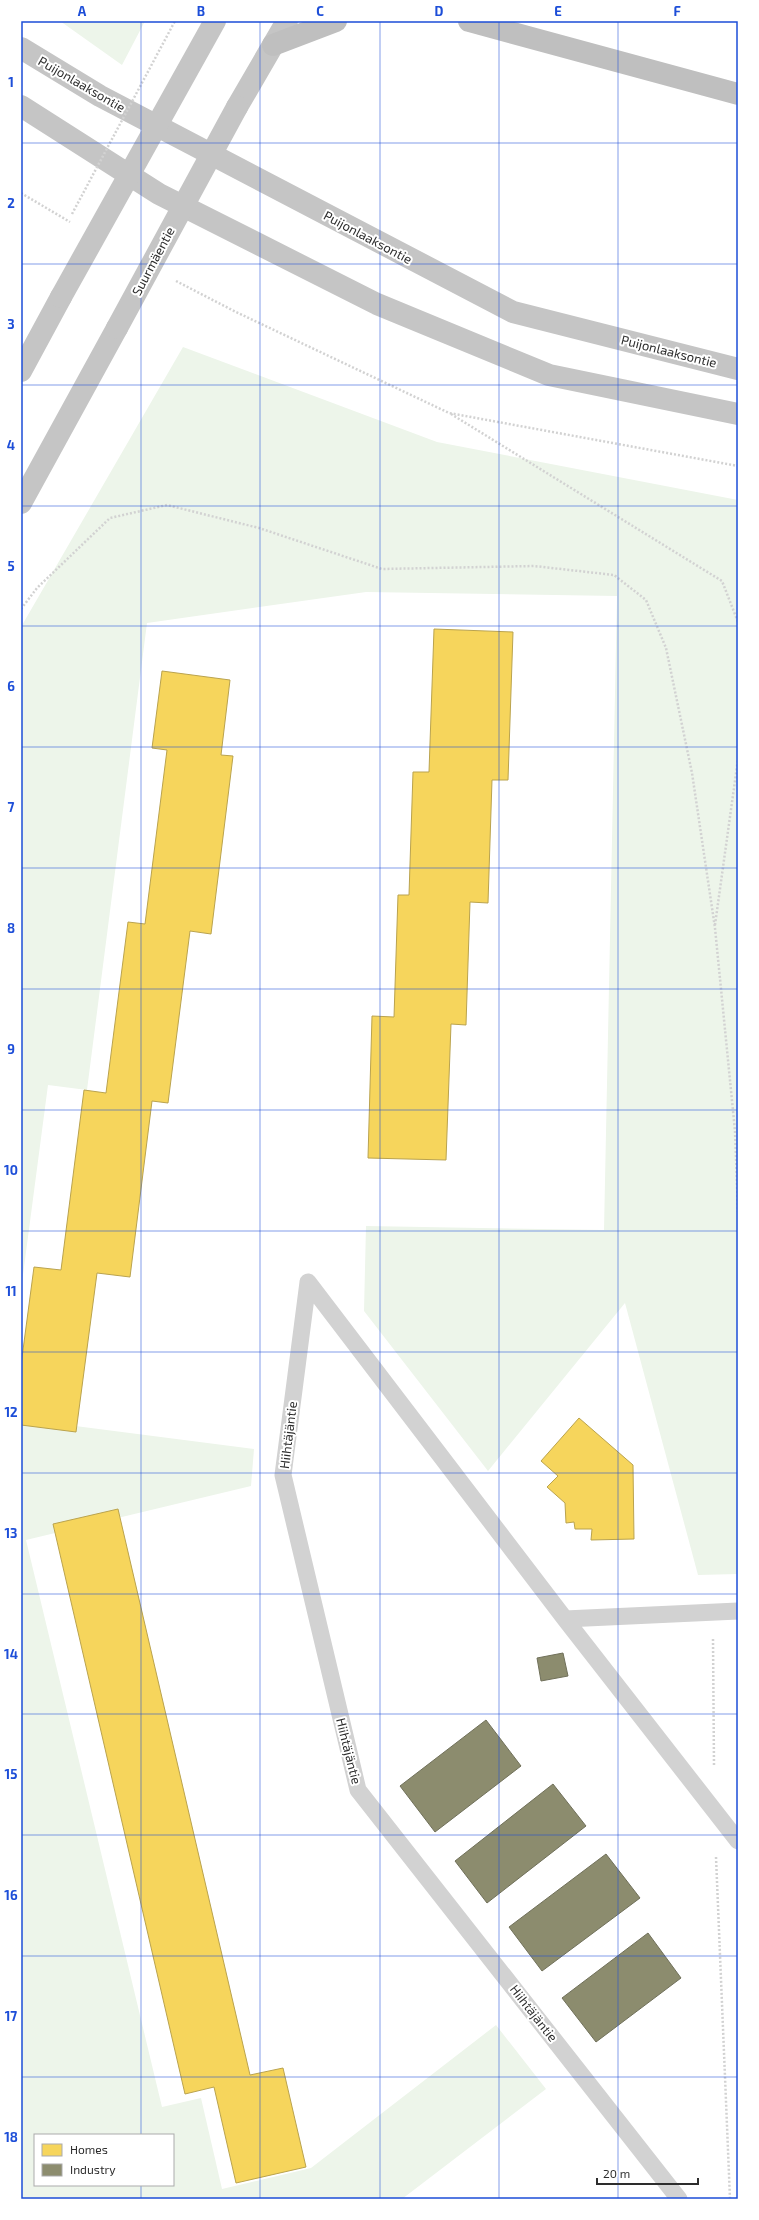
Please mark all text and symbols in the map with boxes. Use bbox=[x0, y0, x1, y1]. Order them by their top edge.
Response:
text: A bbox=[78, 3, 87, 19]
text: B bbox=[197, 3, 205, 19]
text: C bbox=[316, 3, 324, 19]
text: D bbox=[435, 3, 444, 19]
text: E bbox=[554, 3, 562, 19]
text: F bbox=[673, 3, 681, 19]
street label: Puijonlaaksontie bbox=[36, 53, 128, 115]
text: 1 bbox=[8, 74, 14, 90]
text: 2 bbox=[7, 195, 15, 211]
street label: Puijonlaaksontie bbox=[321, 207, 415, 267]
street label: Suurmäentie bbox=[128, 224, 178, 298]
text: 3 bbox=[7, 316, 15, 332]
street label: Puijonlaaksontie bbox=[620, 331, 718, 371]
text: 4 bbox=[7, 437, 15, 453]
text: 5 bbox=[7, 558, 15, 574]
text: 6 bbox=[7, 678, 15, 694]
text: 7 bbox=[8, 799, 15, 815]
text: 8 bbox=[7, 920, 15, 936]
text: 9 bbox=[7, 1041, 15, 1057]
text: 10 bbox=[4, 1162, 18, 1178]
text: 11 bbox=[5, 1283, 17, 1299]
street label: Hiihtäjäntie bbox=[276, 1400, 300, 1470]
text: 12 bbox=[4, 1404, 18, 1420]
text: 13 bbox=[5, 1525, 18, 1541]
text: 14 bbox=[4, 1646, 18, 1662]
street label: Hiihtäjäntie bbox=[333, 1716, 365, 1786]
text: 15 bbox=[5, 1766, 17, 1782]
text: 16 bbox=[4, 1887, 18, 1903]
street label: Hiihtäjäntie bbox=[507, 1981, 561, 2045]
text: 17 bbox=[5, 2008, 17, 2024]
text: 18 bbox=[4, 2129, 18, 2145]
legend bbox=[34, 2134, 174, 2186]
text: Homes bbox=[70, 2142, 108, 2156]
scale bar bbox=[597, 2160, 698, 2186]
text: Industry bbox=[70, 2162, 116, 2176]
text: 20 m bbox=[603, 2166, 630, 2180]

